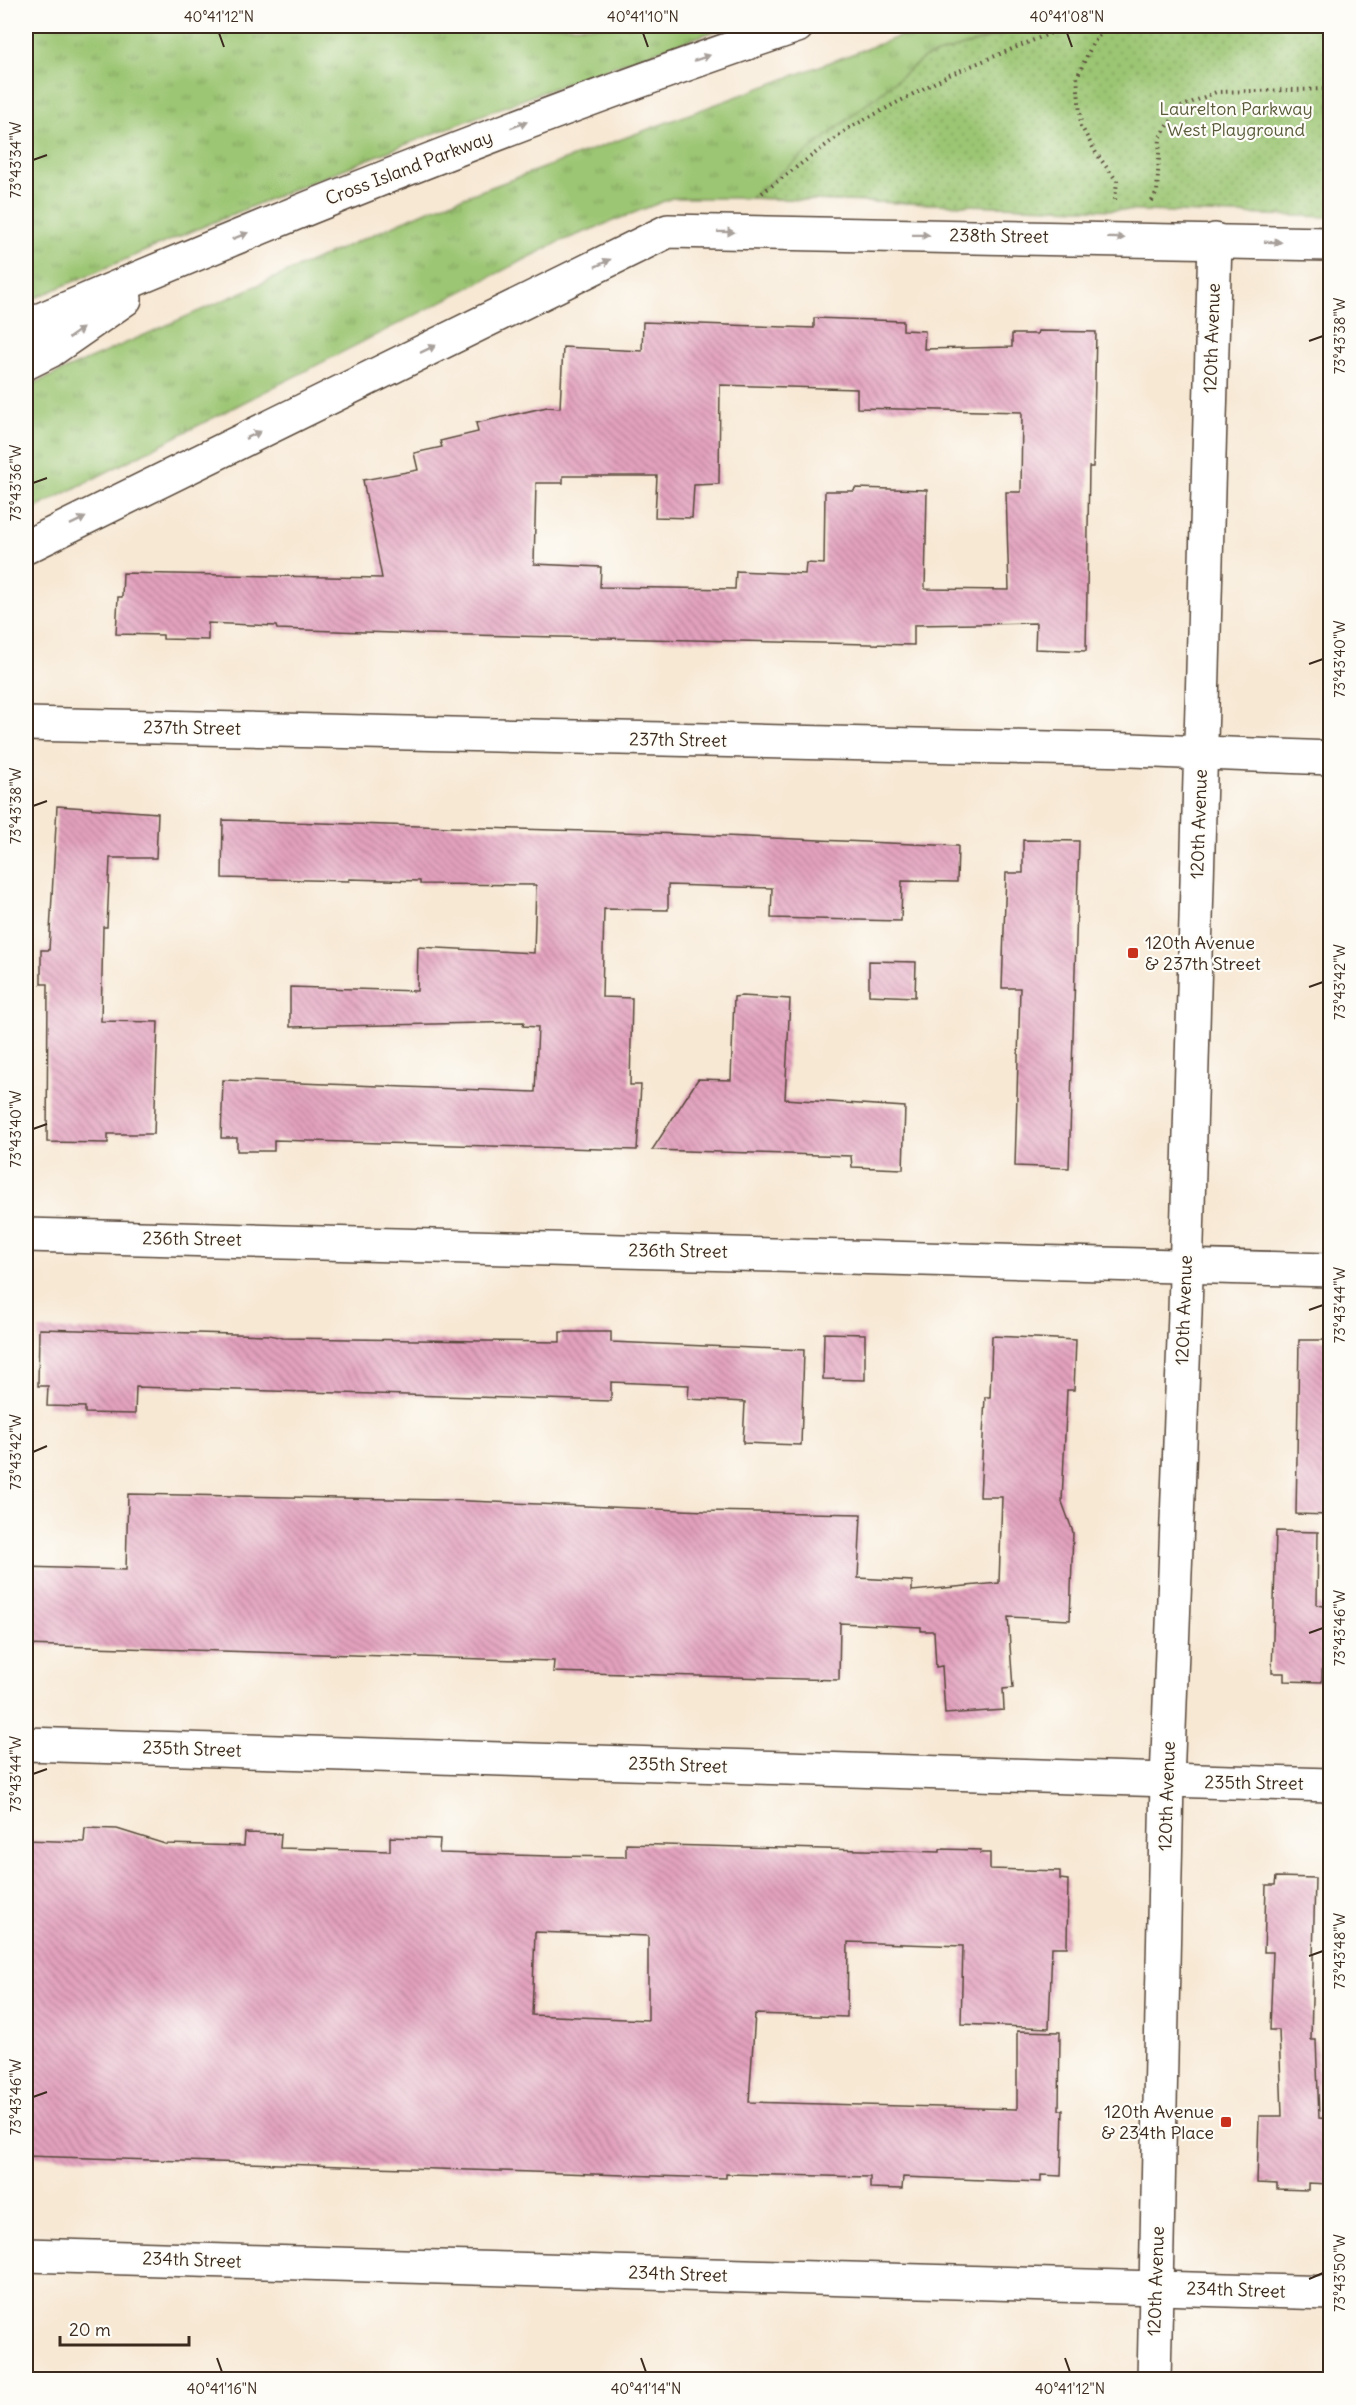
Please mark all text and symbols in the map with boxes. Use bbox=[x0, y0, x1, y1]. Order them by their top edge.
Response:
text: 40°41'12"N bbox=[184, 7, 254, 26]
text: 40°41'10"N bbox=[607, 7, 679, 26]
text: 40°41'08"N bbox=[1030, 7, 1104, 26]
one-way arrow bbox=[693, 53, 711, 63]
park label: Laurelton Parkway West Playground bbox=[1159, 97, 1313, 141]
one-way arrow bbox=[510, 120, 528, 130]
text: 73°43'34"W bbox=[6, 121, 25, 198]
street label: Cross Island Parkway bbox=[322, 125, 496, 210]
street label: 238th Street bbox=[949, 223, 1049, 248]
one-way arrow bbox=[717, 227, 736, 236]
one-way arrow bbox=[231, 230, 249, 240]
one-way arrow bbox=[912, 230, 931, 240]
one-way arrow bbox=[1107, 234, 1126, 243]
one-way arrow bbox=[1263, 237, 1282, 247]
one-way arrow bbox=[594, 258, 611, 267]
street label: 120th Avenue bbox=[1198, 283, 1225, 393]
text: 73°43'38"W bbox=[1330, 297, 1349, 374]
one-way arrow bbox=[67, 327, 83, 339]
one-way arrow bbox=[419, 344, 436, 353]
one-way arrow bbox=[245, 430, 262, 440]
text: 73°43'36"W bbox=[6, 444, 25, 521]
one-way arrow bbox=[70, 516, 87, 526]
text: 73°43'40"W bbox=[1330, 620, 1349, 698]
street label: 237th Street bbox=[143, 715, 241, 740]
street label: 237th Street bbox=[629, 727, 727, 752]
text: 73°43'38"W bbox=[6, 767, 25, 844]
street label: 120th Avenue bbox=[1185, 769, 1212, 879]
place label: 120th Avenue & 237th Street bbox=[1145, 931, 1261, 975]
text: 73°43'42"W bbox=[1330, 944, 1349, 1020]
marker: 120th Avenue & 237th Street bbox=[1126, 946, 1140, 960]
text: 73°43'40"W bbox=[6, 1090, 25, 1168]
street label: 236th Street bbox=[142, 1226, 242, 1251]
street label: 236th Street bbox=[628, 1238, 728, 1263]
street label: 120th Avenue bbox=[1170, 1255, 1197, 1365]
text: 73°43'44"W bbox=[1330, 1267, 1349, 1343]
text: 73°43'42"W bbox=[6, 1414, 25, 1490]
text: 73°43'46"W bbox=[1330, 1590, 1349, 1666]
street label: 235th Street bbox=[142, 1735, 242, 1762]
text: 73°43'44"W bbox=[6, 1736, 25, 1812]
street label: 120th Avenue bbox=[1153, 1741, 1180, 1851]
street label: 235th Street bbox=[628, 1751, 728, 1778]
street label: 235th Street bbox=[1204, 1770, 1304, 1795]
text: 73°43'48"W bbox=[1330, 1913, 1349, 1989]
text: 73°43'46"W bbox=[6, 2059, 25, 2135]
place label: 120th Avenue & 234th Place bbox=[1101, 2100, 1214, 2144]
marker: 120th Avenue & 234th Place bbox=[1219, 2115, 1233, 2129]
street label: 120th Avenue bbox=[1142, 2226, 1169, 2336]
text: 73°43'50"W bbox=[1330, 2234, 1349, 2312]
street label: 234th Street bbox=[142, 2246, 242, 2273]
street label: 234th Street bbox=[628, 2260, 728, 2287]
street label: 234th Street bbox=[1186, 2276, 1286, 2303]
scale bar bbox=[60, 2309, 189, 2347]
text: 20 m bbox=[69, 2318, 111, 2341]
text: 40°41'16"N bbox=[187, 2379, 257, 2398]
text: 40°41'14"N bbox=[611, 2379, 681, 2398]
text: 40°41'12"N bbox=[1035, 2379, 1105, 2398]

